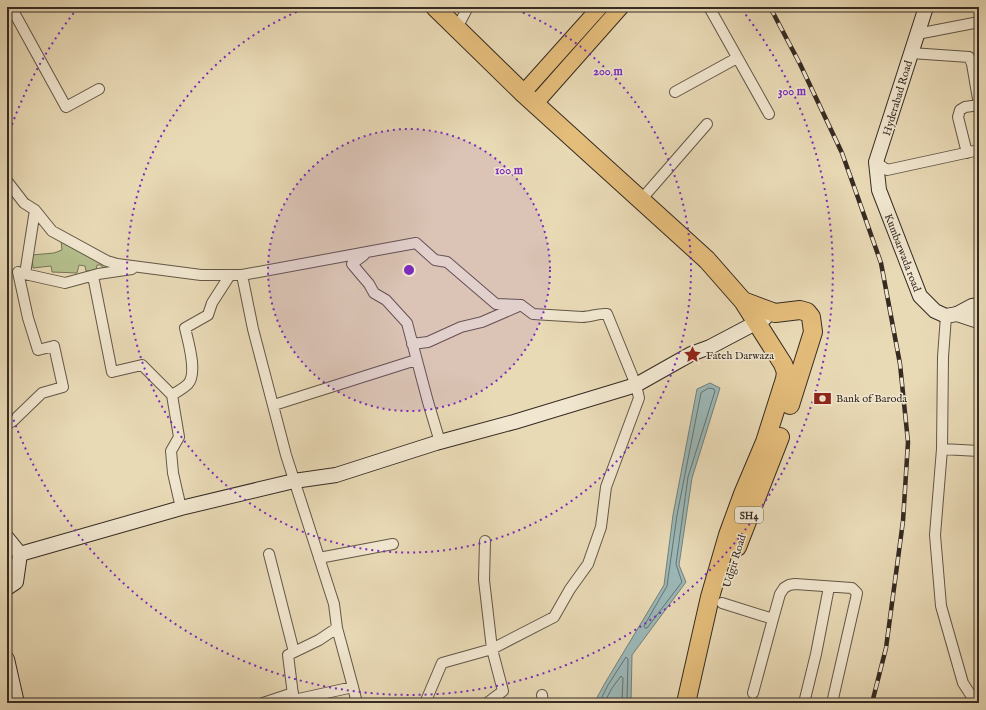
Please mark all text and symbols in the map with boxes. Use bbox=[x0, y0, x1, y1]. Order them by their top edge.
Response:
street label: Hyderabad Road bbox=[880, 59, 916, 138]
text: 200 m bbox=[593, 64, 623, 79]
text: 300 m bbox=[778, 84, 807, 99]
text: 100 m bbox=[495, 163, 524, 178]
street label: Kumbarwada road bbox=[881, 212, 924, 294]
centre of rings bbox=[402, 263, 416, 277]
place icon: Fateh Darwaza bbox=[683, 345, 703, 365]
place label: Fateh Darwaza bbox=[706, 349, 774, 363]
bank icon: Bank of Baroda bbox=[813, 388, 833, 408]
place label: Bank of Baroda bbox=[836, 392, 907, 406]
road number: SH4 bbox=[735, 507, 763, 523]
street label: Udgir Road bbox=[720, 533, 750, 590]

